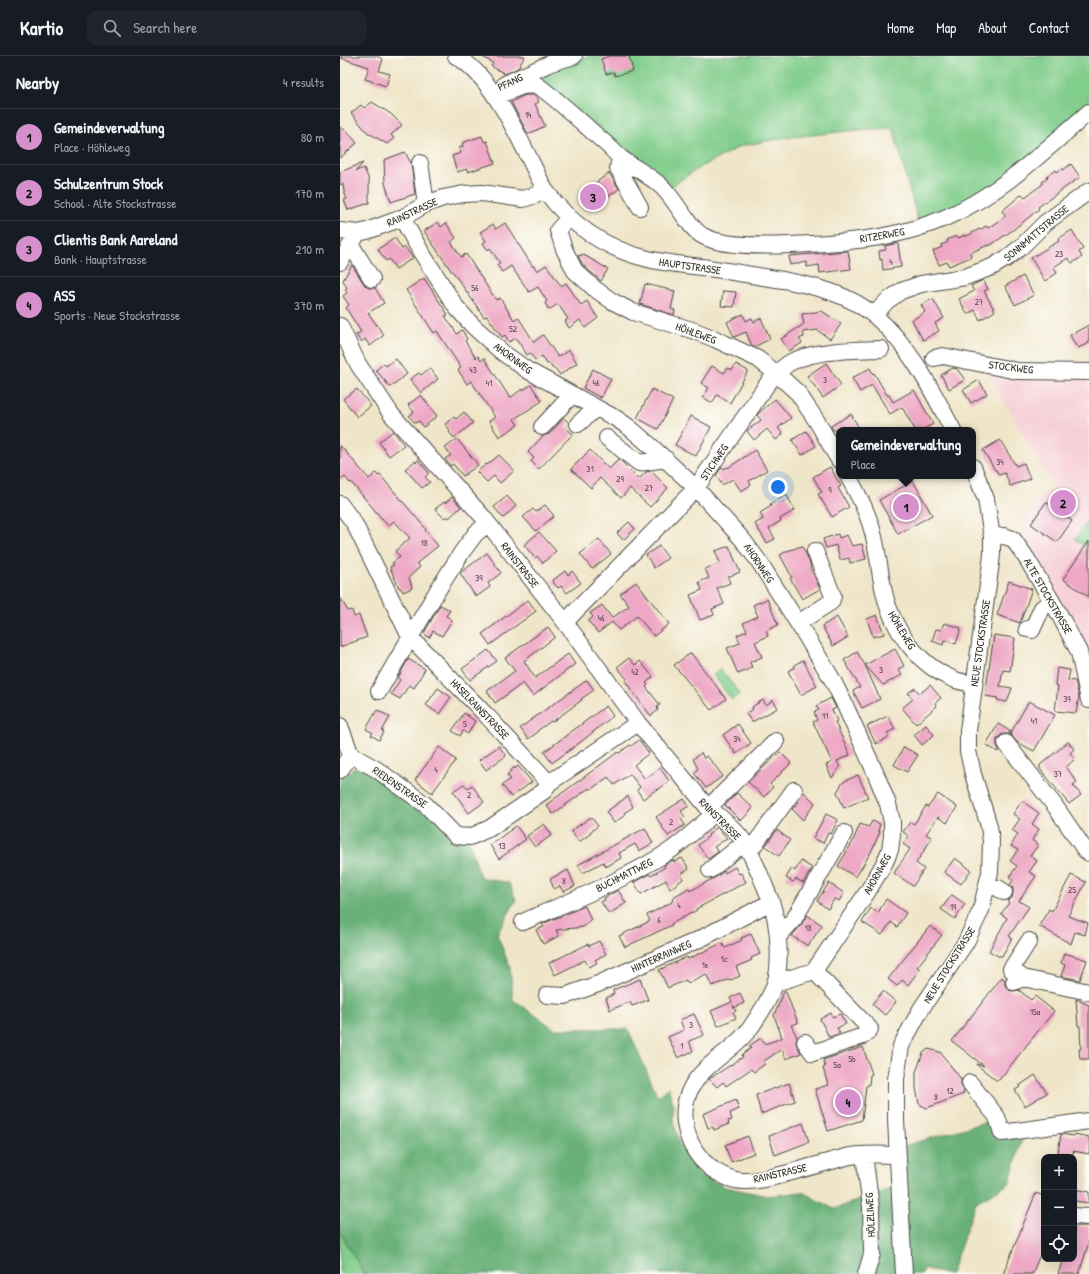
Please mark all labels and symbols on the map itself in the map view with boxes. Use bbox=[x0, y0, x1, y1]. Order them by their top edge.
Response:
street label: PFANG bbox=[495, 70, 525, 94]
house number: 14 bbox=[525, 109, 532, 121]
pin: 3 bbox=[580, 182, 606, 212]
street label: RAINSTRASSE bbox=[384, 194, 440, 230]
street label: SONNMATTSTRASSE bbox=[1001, 202, 1071, 264]
street label: RITZERWEG bbox=[859, 224, 906, 246]
house number: 23 bbox=[1055, 248, 1063, 260]
street label: HAUPTSTRASSE bbox=[658, 255, 722, 277]
house number: 4 bbox=[889, 256, 893, 268]
house number: 56 bbox=[471, 282, 479, 294]
house number: 27 bbox=[975, 296, 984, 308]
street label: HÖHLEWEG bbox=[674, 319, 719, 347]
house number: 52 bbox=[509, 323, 518, 335]
street label: AHORNWEG bbox=[491, 339, 536, 377]
street label: STOCKWEG bbox=[988, 357, 1035, 377]
house number: 43 bbox=[469, 364, 477, 376]
house number: 3 bbox=[823, 374, 827, 386]
house number: 41 bbox=[486, 377, 492, 389]
house number: 46 bbox=[593, 377, 600, 389]
street label: STICHWEG bbox=[697, 441, 732, 483]
house number: 34 bbox=[996, 456, 1004, 468]
house number: 31 bbox=[586, 463, 594, 475]
house number: 29 bbox=[616, 473, 624, 485]
your location bbox=[768, 477, 788, 497]
house number: 27 bbox=[645, 482, 654, 494]
house number: 9 bbox=[828, 484, 832, 496]
pin: 2 bbox=[1050, 488, 1076, 518]
pin: 1 bbox=[893, 492, 919, 522]
house number: 18 bbox=[420, 537, 428, 549]
street label: RAINSTRASSE bbox=[498, 539, 542, 591]
street label: AHORNWEG bbox=[741, 541, 778, 586]
street label: ALTE STOCKSTRASSE bbox=[1021, 555, 1076, 637]
house number: 39 bbox=[475, 572, 483, 584]
street label: NEUE STOCKSTRASSE bbox=[967, 598, 993, 687]
street label: HÖHLEWEG bbox=[885, 608, 919, 652]
house number: 46 bbox=[598, 612, 605, 624]
house number: 3 bbox=[879, 664, 883, 676]
house number: 42 bbox=[631, 666, 640, 678]
street label: HASELRAINSTRASSE bbox=[448, 676, 513, 742]
house number: 39 bbox=[1063, 693, 1071, 705]
house number: 11 bbox=[822, 710, 828, 722]
house number: 41 bbox=[1031, 715, 1037, 727]
house number: 5 bbox=[463, 718, 467, 730]
house number: 34 bbox=[733, 733, 741, 745]
street label: RIEDENSTRASSE bbox=[370, 763, 430, 811]
house number: 4 bbox=[434, 764, 438, 776]
house number: 37 bbox=[1054, 768, 1063, 780]
house number: 2 bbox=[467, 789, 472, 801]
street label: RAINSTRASSE bbox=[696, 795, 744, 843]
house number: 2 bbox=[669, 816, 674, 828]
house number: 13 bbox=[498, 840, 506, 852]
street label: AHORNWEG bbox=[860, 851, 894, 897]
street label: BUCHMATTWEG bbox=[593, 854, 655, 895]
house number: 8 bbox=[562, 875, 566, 887]
house number: 25 bbox=[1068, 884, 1076, 896]
house number: 4 bbox=[677, 900, 681, 912]
house number: 19 bbox=[950, 901, 957, 913]
house number: 6 bbox=[657, 914, 661, 926]
house number: 18 bbox=[804, 922, 812, 934]
street label: NEUE STOCKSTRASSE bbox=[920, 924, 978, 1006]
street label: HINTERRAINWEG bbox=[629, 936, 694, 975]
house number: 1c bbox=[721, 953, 728, 965]
house number: 1e bbox=[702, 959, 709, 971]
house number: 15a bbox=[1030, 1006, 1041, 1018]
house number: 3 bbox=[689, 1019, 693, 1031]
house number: 1 bbox=[680, 1040, 684, 1052]
house number: 5b bbox=[848, 1053, 856, 1065]
house number: 5a bbox=[833, 1059, 841, 1071]
house number: 12 bbox=[946, 1085, 955, 1097]
pin: 4 bbox=[835, 1087, 861, 1117]
house number: 8 bbox=[934, 1091, 938, 1103]
street label: RAINSTRASSE bbox=[752, 1160, 808, 1186]
street label: HÖLZLIWEG bbox=[862, 1192, 878, 1238]

